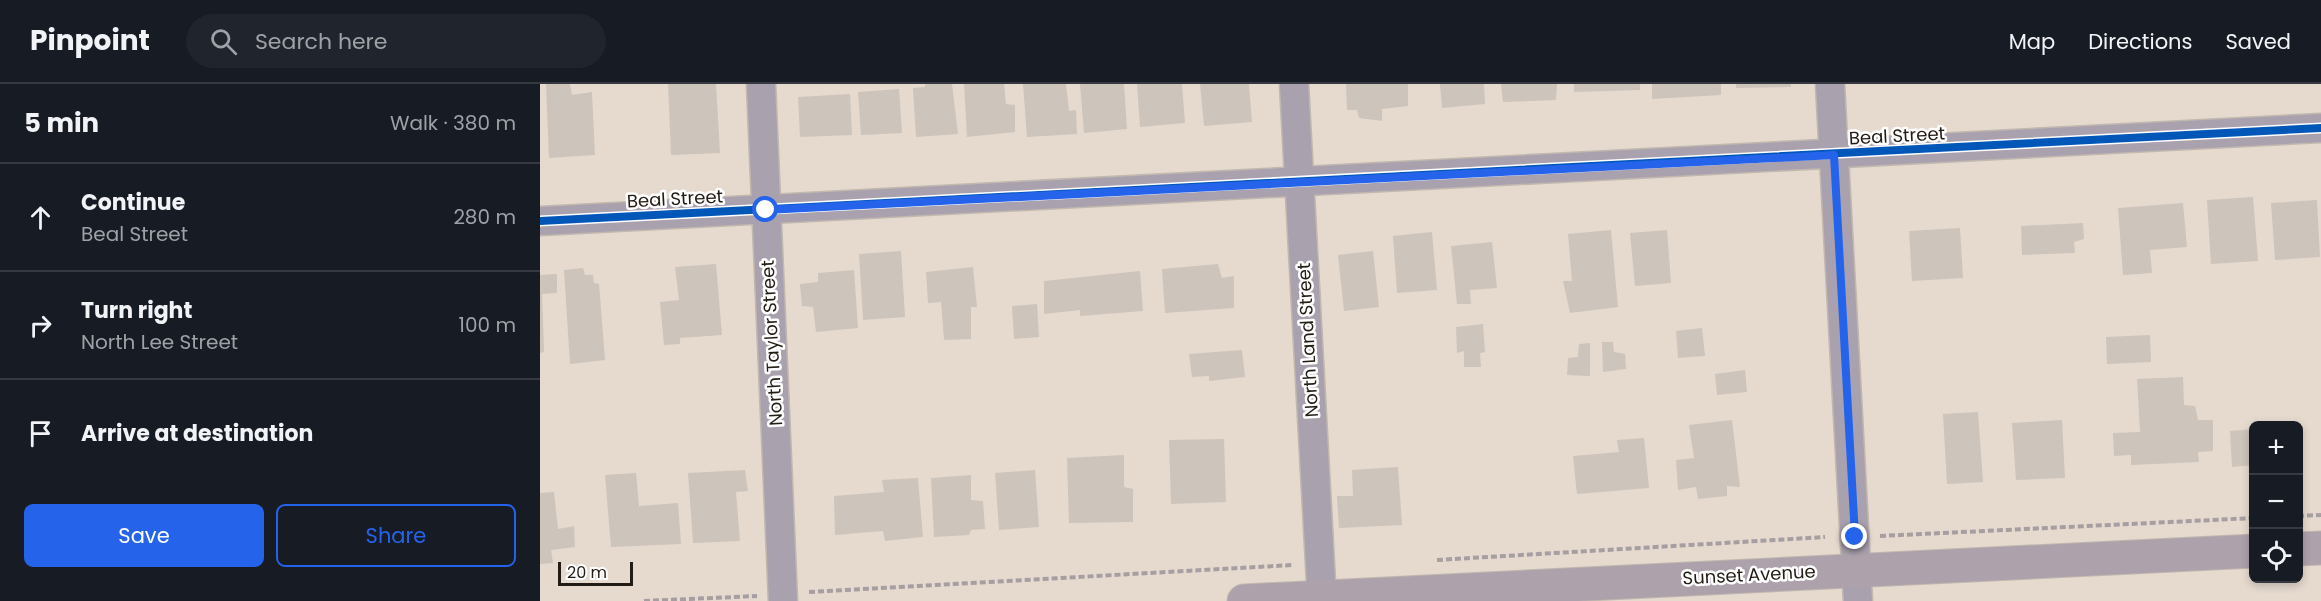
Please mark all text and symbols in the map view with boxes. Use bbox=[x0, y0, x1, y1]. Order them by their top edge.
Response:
search box bbox=[186, 14, 606, 68]
text: Pinpoint bbox=[30, 21, 150, 60]
icon: search bbox=[207, 25, 240, 58]
text: Search here bbox=[255, 26, 387, 57]
text: Map bbox=[2009, 27, 2055, 56]
text: Directions bbox=[2088, 27, 2192, 56]
text: Saved bbox=[2225, 27, 2291, 56]
text: 5 min bbox=[24, 105, 99, 141]
text: Walk · 380 m bbox=[390, 109, 516, 137]
street label: Beal Street bbox=[1848, 120, 1946, 151]
street label: Beal Street bbox=[626, 183, 724, 214]
text: Continue bbox=[81, 187, 185, 218]
route start bbox=[752, 196, 778, 222]
icon: ahead bbox=[24, 201, 57, 234]
text: 280 m bbox=[453, 203, 516, 231]
text: Beal Street bbox=[81, 220, 188, 248]
street label: North Taylor Street bbox=[755, 259, 788, 427]
street label: North Land Street bbox=[1291, 262, 1324, 418]
text: Turn right bbox=[81, 295, 192, 326]
icon: right bbox=[24, 309, 57, 342]
text: 100 m bbox=[459, 311, 516, 339]
text: North Lee Street bbox=[81, 328, 238, 356]
icon: arrive bbox=[24, 417, 57, 450]
text: Arrive at destination bbox=[81, 418, 313, 449]
map controls bbox=[2249, 421, 2303, 583]
button: + bbox=[2249, 421, 2303, 475]
button: − bbox=[2249, 475, 2303, 529]
button: Save bbox=[24, 504, 264, 567]
button: Share bbox=[276, 504, 516, 567]
route end bbox=[1841, 523, 1867, 549]
button: locate bbox=[2249, 529, 2303, 583]
scale bar bbox=[558, 559, 633, 586]
street label: Sunset Avenue bbox=[1682, 559, 1816, 590]
text: 20 m bbox=[567, 561, 607, 584]

